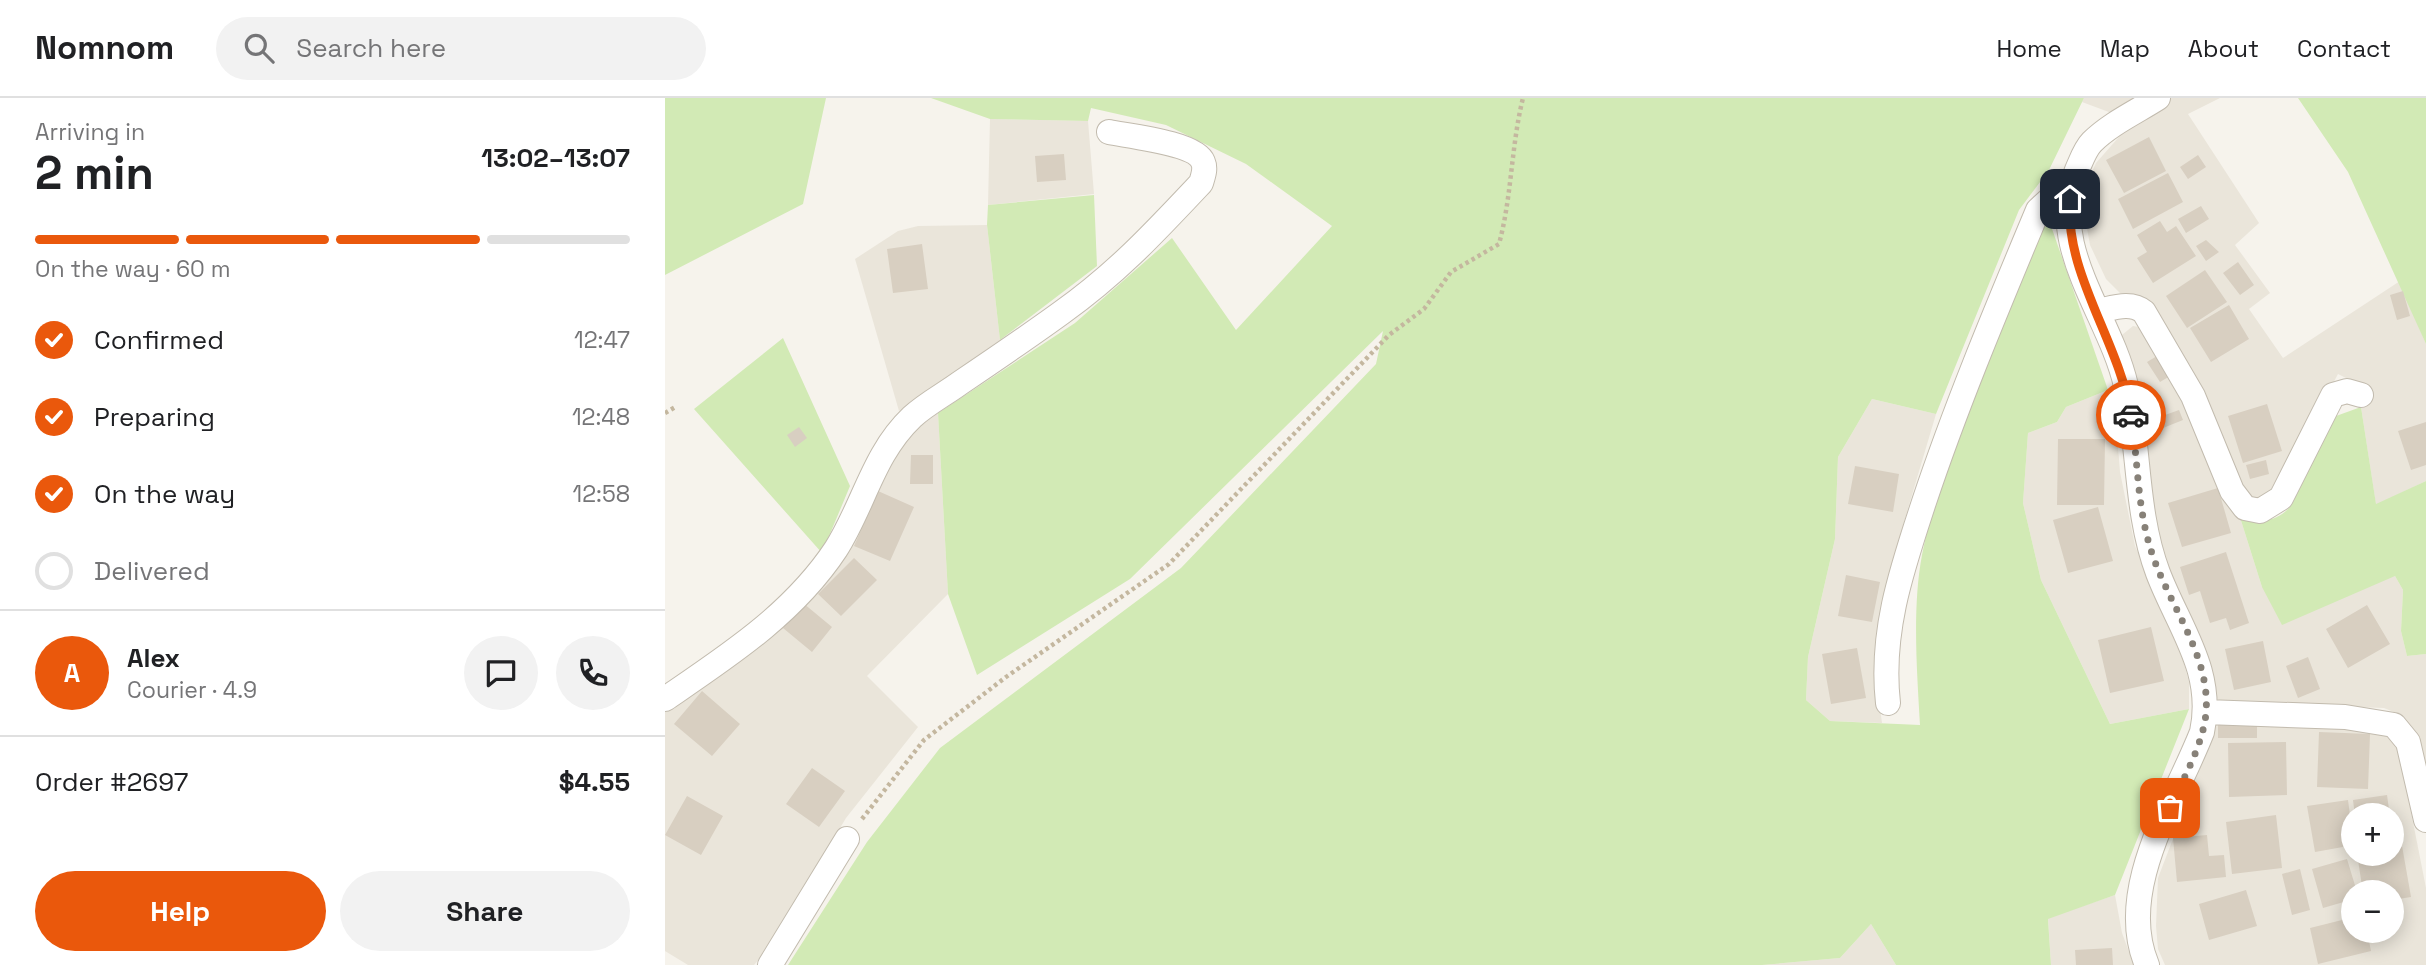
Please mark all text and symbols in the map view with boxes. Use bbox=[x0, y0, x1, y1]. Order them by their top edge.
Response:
search box bbox=[216, 17, 706, 80]
text: Nomnom bbox=[35, 27, 174, 69]
icon: search bbox=[240, 29, 278, 67]
text: Search here bbox=[296, 31, 446, 65]
text: Home bbox=[1996, 33, 2062, 64]
text: Map bbox=[2100, 33, 2150, 64]
text: About bbox=[2188, 33, 2259, 64]
text: Contact bbox=[2297, 33, 2391, 64]
text: Arriving in bbox=[35, 117, 145, 147]
text: 13:02–13:07 bbox=[481, 141, 630, 175]
text: 2 min bbox=[35, 144, 154, 202]
pin bbox=[2040, 169, 2100, 229]
icon: home bbox=[2051, 180, 2089, 218]
text: On the way · 60 m bbox=[35, 254, 230, 284]
icon: check bbox=[35, 321, 73, 359]
text: Confirmed bbox=[94, 323, 224, 357]
text: 12:47 bbox=[574, 325, 630, 355]
courier bbox=[2096, 380, 2166, 450]
icon: car bbox=[2112, 396, 2150, 434]
icon: check bbox=[35, 398, 73, 436]
text: Preparing bbox=[94, 400, 215, 434]
text: 12:48 bbox=[572, 402, 630, 432]
icon: check bbox=[35, 475, 73, 513]
text: On the way bbox=[94, 477, 235, 511]
text: 12:58 bbox=[573, 479, 630, 509]
text: Delivered bbox=[94, 554, 210, 588]
button: chat bbox=[464, 636, 538, 710]
button: phone bbox=[556, 636, 630, 710]
text: Alex bbox=[127, 641, 180, 675]
text: A bbox=[64, 656, 80, 690]
text: Courier · 4.9 bbox=[127, 675, 257, 705]
text: Order #2697 bbox=[35, 765, 188, 799]
text: $4.55 bbox=[559, 765, 630, 799]
pin bbox=[2140, 778, 2200, 838]
icon: bag bbox=[2151, 789, 2189, 827]
map controls bbox=[2341, 803, 2404, 943]
button: + bbox=[2341, 803, 2404, 866]
button: Help bbox=[35, 871, 326, 951]
button: Share bbox=[340, 871, 630, 951]
button: − bbox=[2341, 880, 2404, 943]

